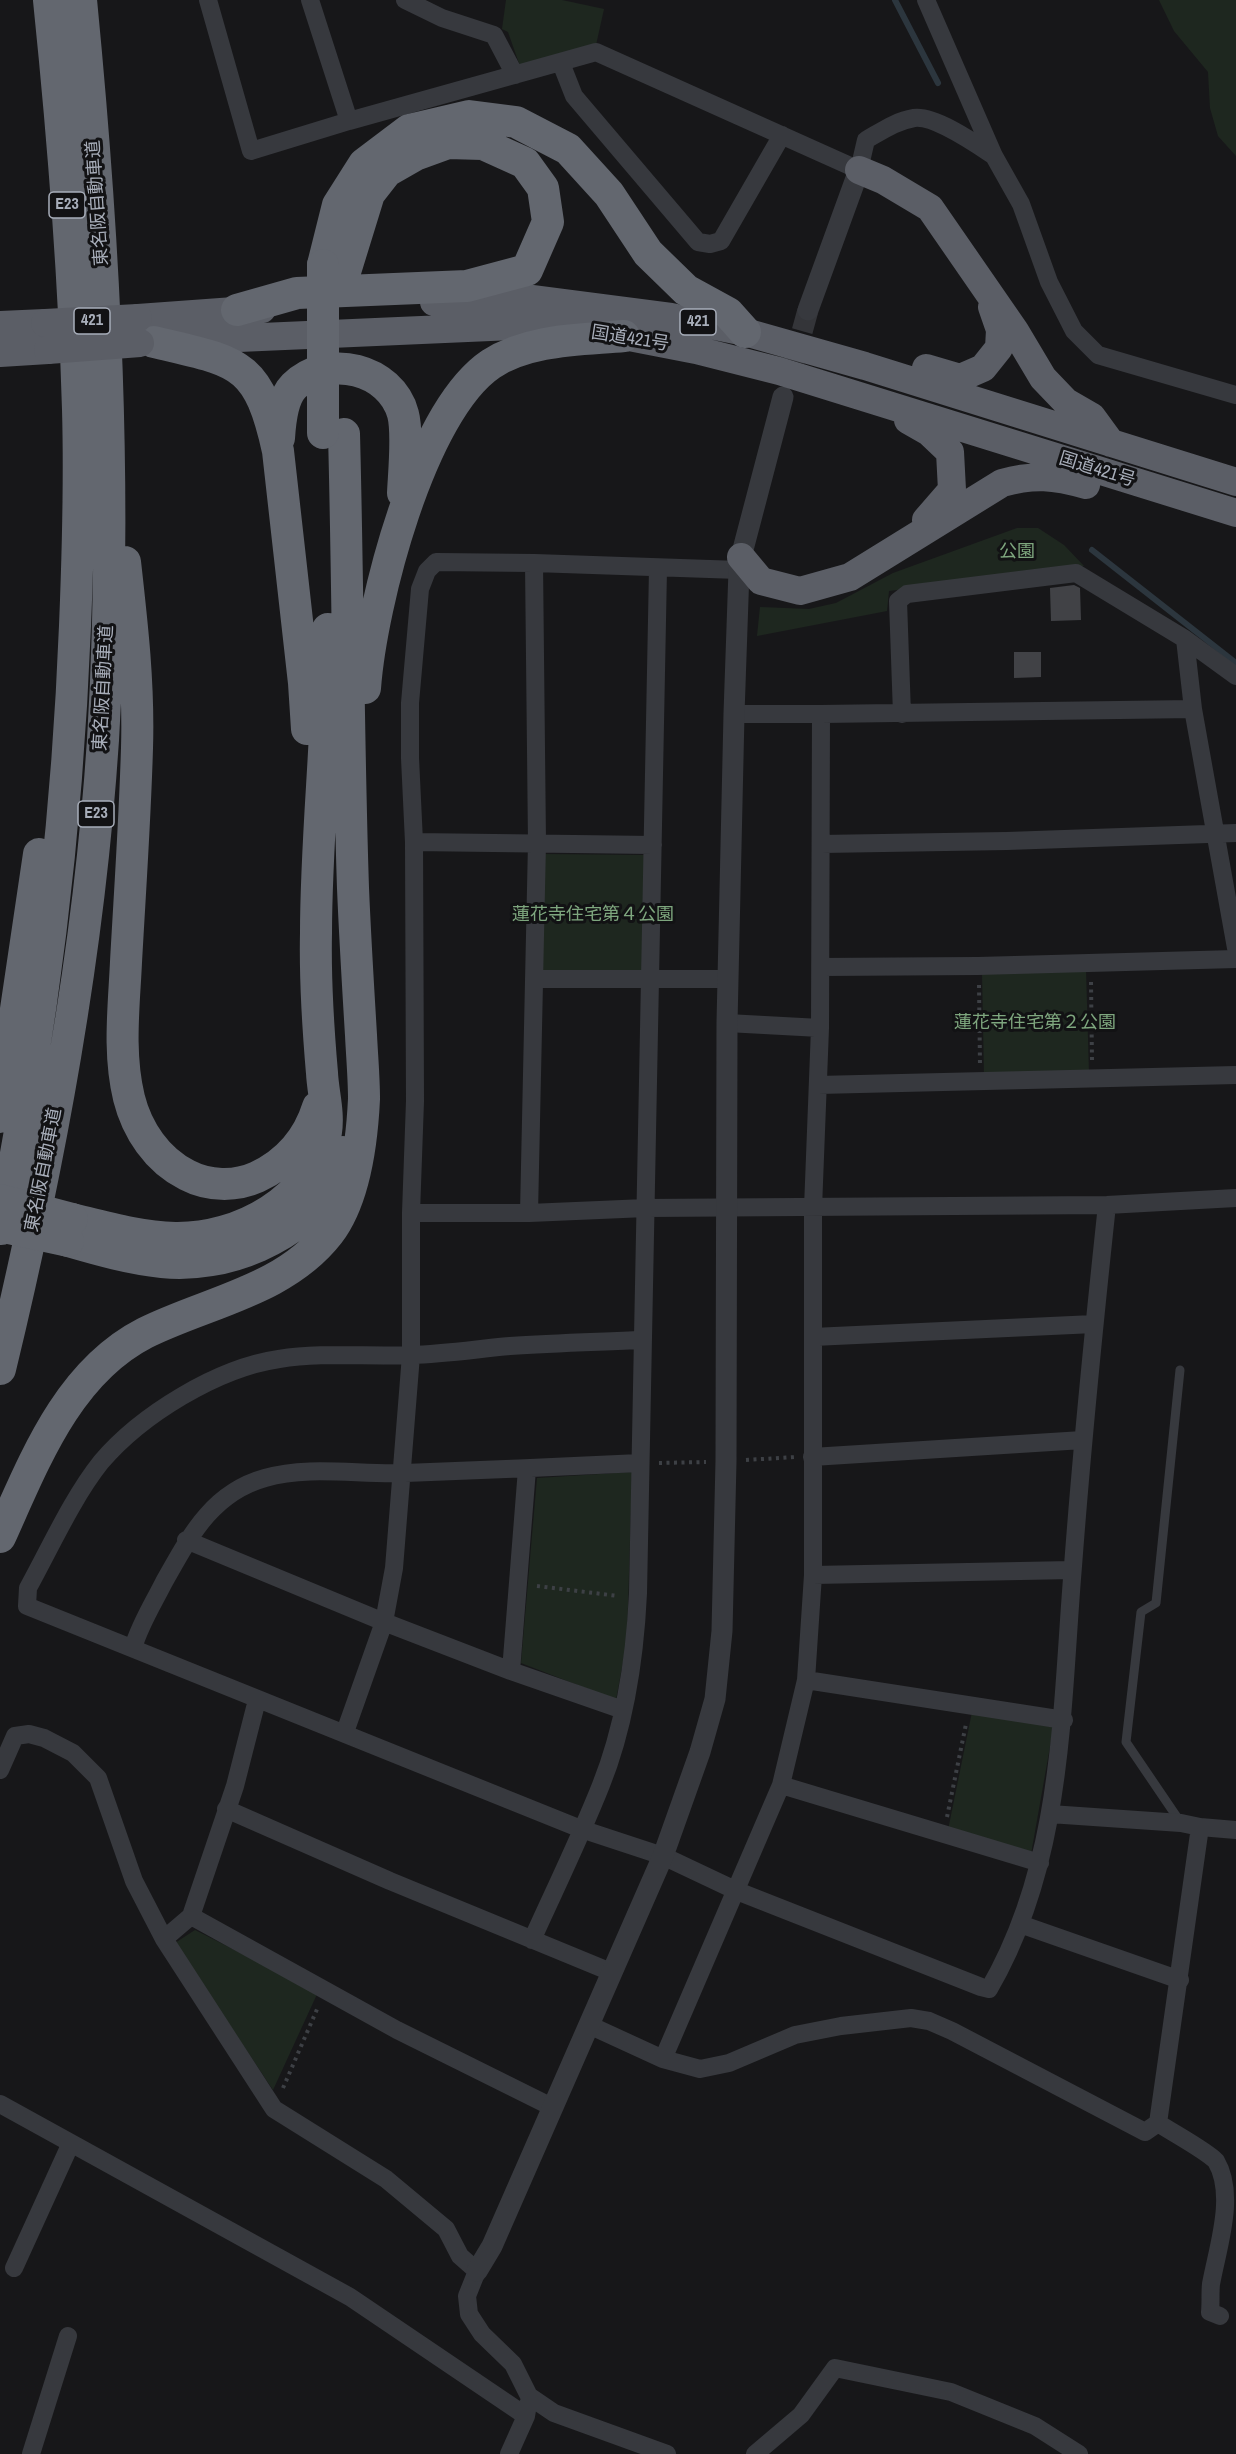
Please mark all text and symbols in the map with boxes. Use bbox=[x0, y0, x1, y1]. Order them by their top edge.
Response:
street label: 東名阪自動車道 bbox=[83, 139, 113, 267]
road number: E23 bbox=[49, 192, 85, 218]
road number: 421 bbox=[74, 308, 110, 334]
road number: 421 bbox=[680, 309, 716, 335]
street label: 国道421号 bbox=[589, 322, 671, 356]
street label: 国道421号 bbox=[1056, 448, 1138, 492]
park label: 公園 bbox=[999, 541, 1035, 563]
street label: 東名阪自動車道 bbox=[90, 625, 118, 751]
road number: E23 bbox=[78, 801, 114, 827]
park label: 蓮花寺住宅第４公園 bbox=[512, 904, 674, 926]
park label: 蓮花寺住宅第２公園 bbox=[954, 1012, 1116, 1034]
street label: 東名阪自動車道 bbox=[21, 1106, 67, 1234]

